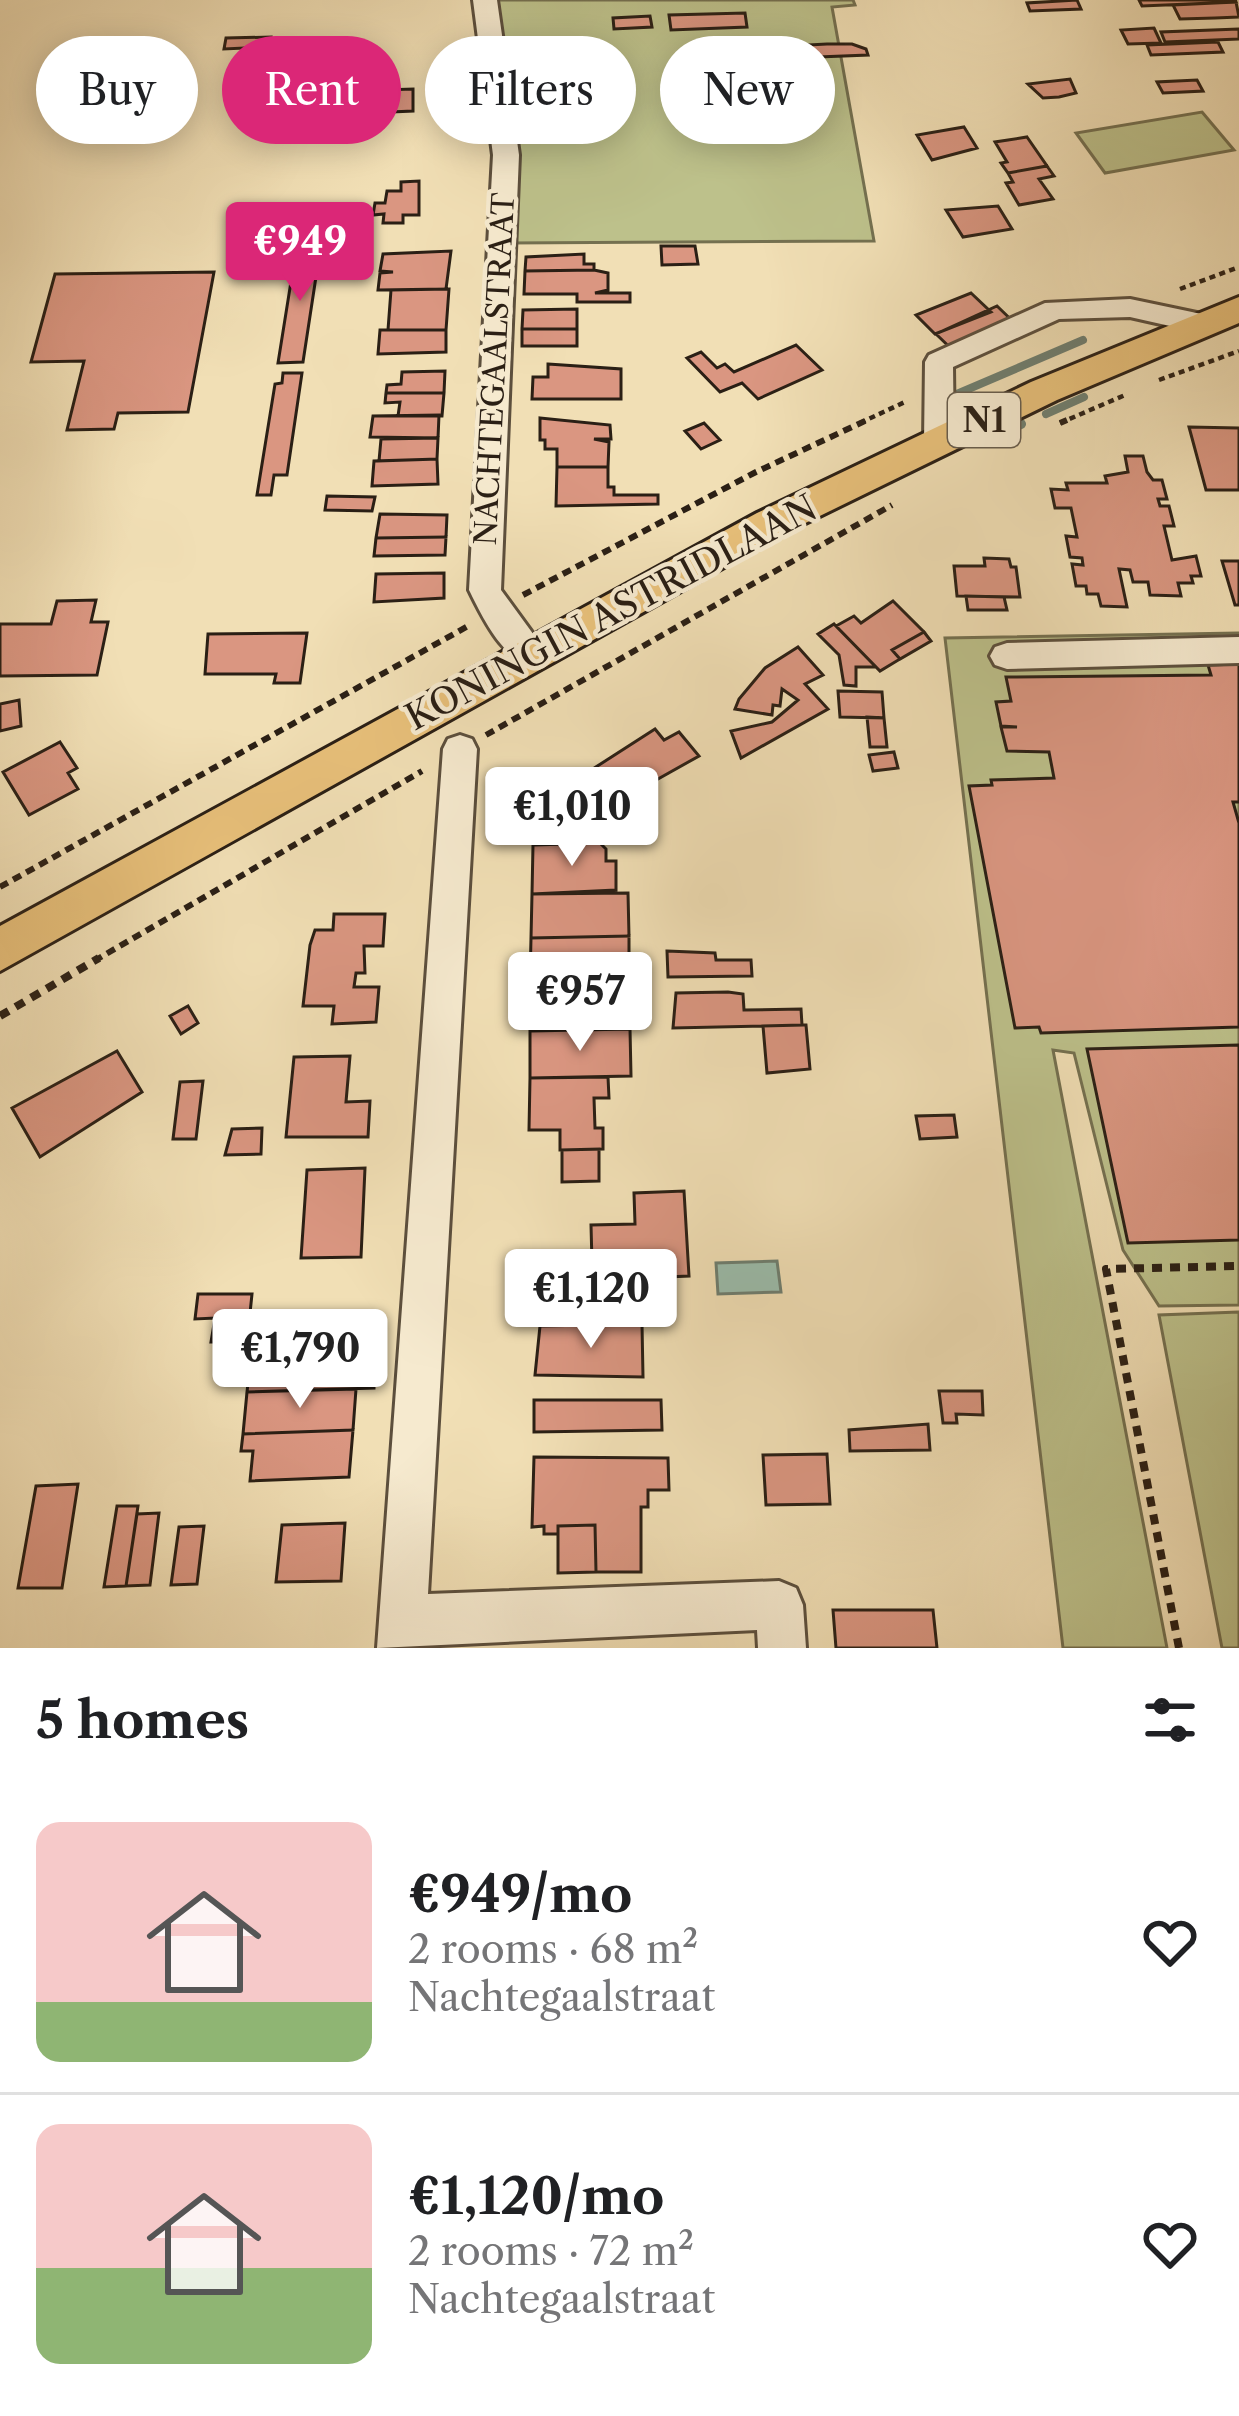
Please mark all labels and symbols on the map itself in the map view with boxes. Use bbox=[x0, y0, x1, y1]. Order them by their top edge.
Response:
street label: NACHTEGAALSTRAAT bbox=[467, 191, 522, 546]
pin: €949 bbox=[229, 202, 371, 304]
road number: N1 bbox=[948, 393, 1020, 447]
street label: KONINGIN ASTRIDLAAN bbox=[398, 485, 824, 739]
pin: €1,010 bbox=[474, 767, 670, 869]
pin: €957 bbox=[509, 952, 651, 1054]
pin: €1,120 bbox=[493, 1249, 689, 1351]
pin: €1,790 bbox=[202, 1309, 398, 1411]

